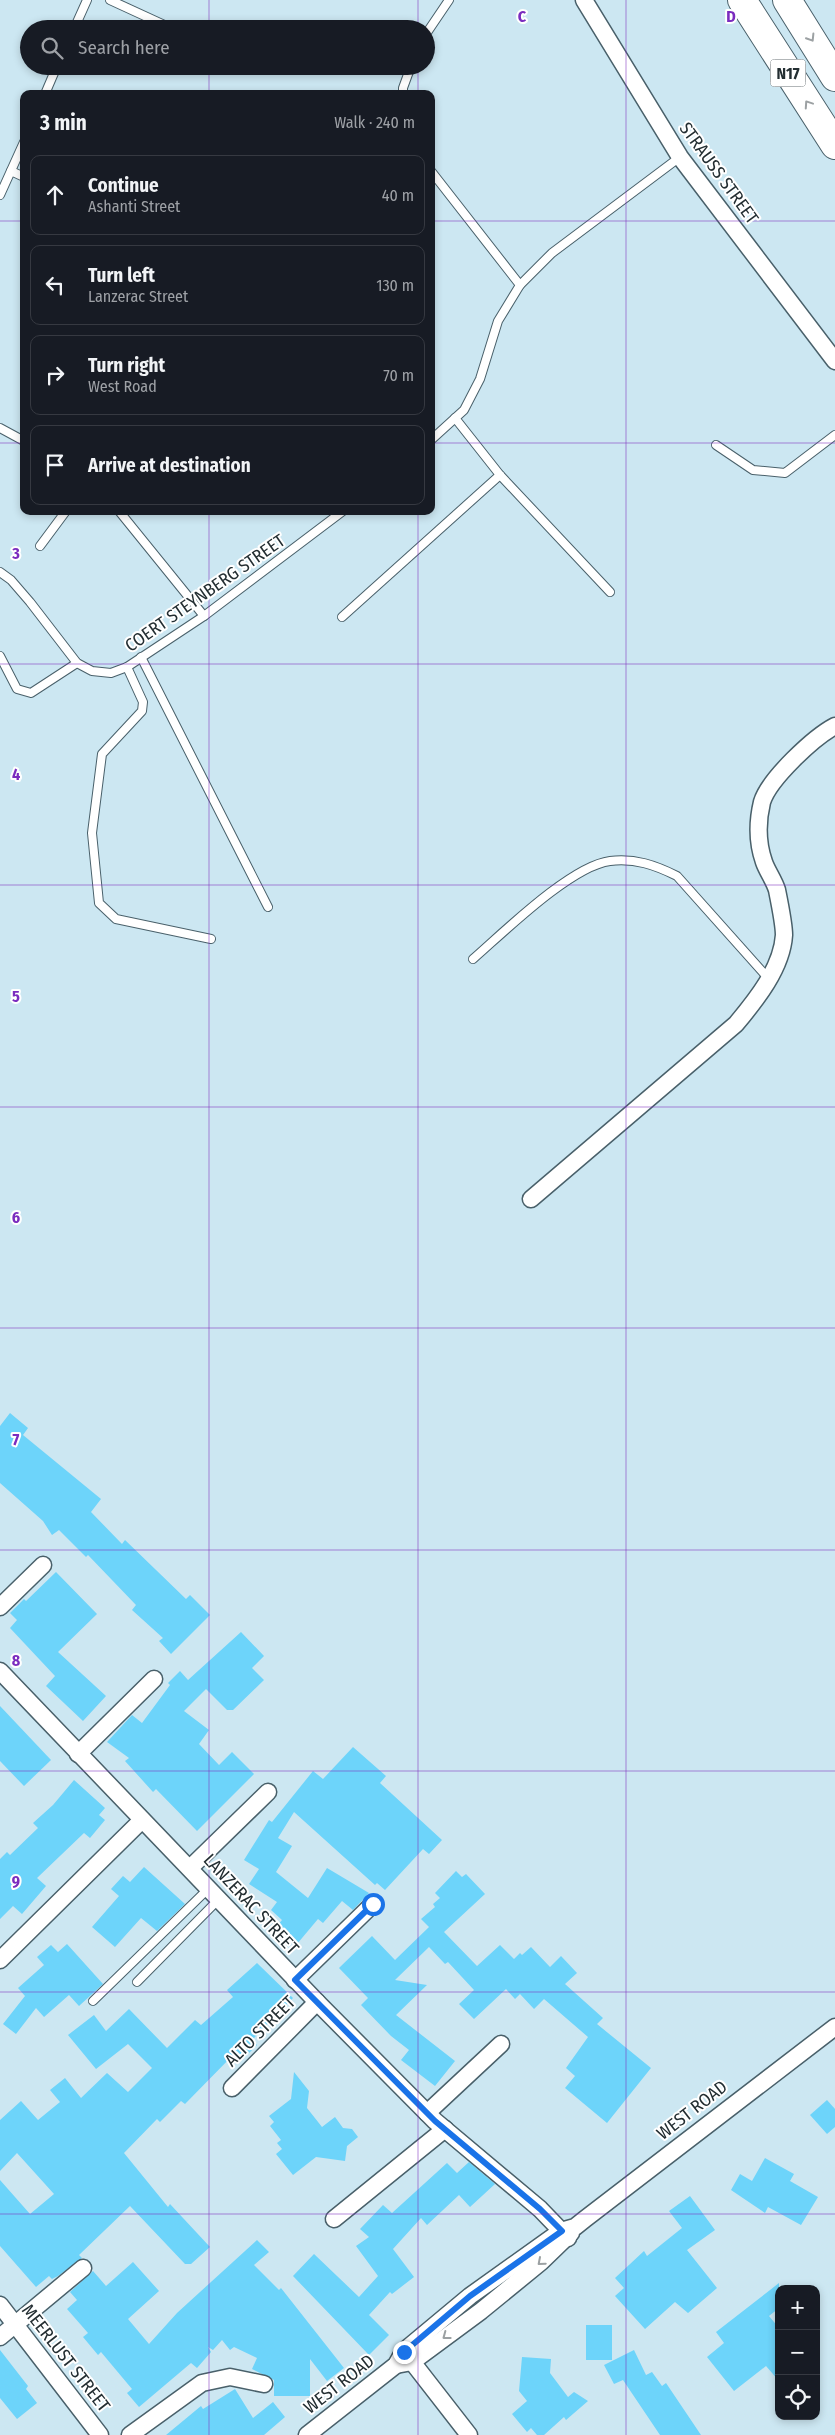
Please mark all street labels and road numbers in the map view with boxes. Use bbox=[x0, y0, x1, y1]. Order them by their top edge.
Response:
road number: N17 bbox=[770, 59, 806, 86]
street label: STRAUSS STREET bbox=[675, 118, 764, 229]
street label: COERT STEYNBERG STREET bbox=[121, 529, 290, 657]
street label: LANZERAC STREET bbox=[199, 1849, 304, 1959]
street label: ALTO STREET bbox=[220, 1991, 300, 2071]
street label: WEST ROAD bbox=[652, 2076, 732, 2144]
street label: MEERLUST STREET bbox=[17, 2300, 115, 2417]
street label: WEST ROAD bbox=[299, 2350, 379, 2418]

